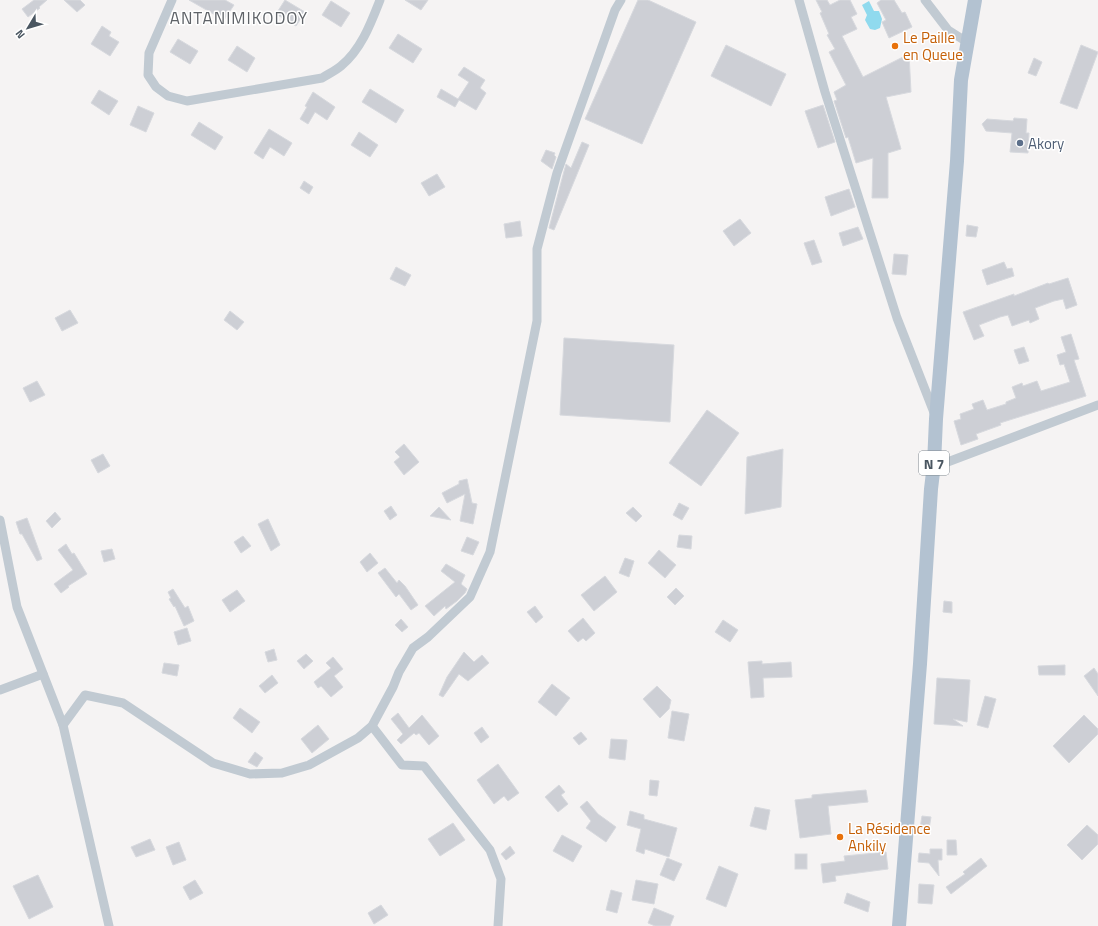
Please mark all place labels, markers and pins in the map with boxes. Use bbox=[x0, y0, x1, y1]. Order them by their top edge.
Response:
place label: Le Paille en Queue bbox=[903, 26, 963, 66]
marker: Le Paille en Queue bbox=[890, 41, 900, 51]
place label: Akory bbox=[1028, 132, 1064, 155]
marker: Akory bbox=[1015, 138, 1025, 148]
place label: La Résidence Ankily bbox=[848, 817, 931, 857]
marker: La Résidence Ankily bbox=[835, 832, 845, 842]

